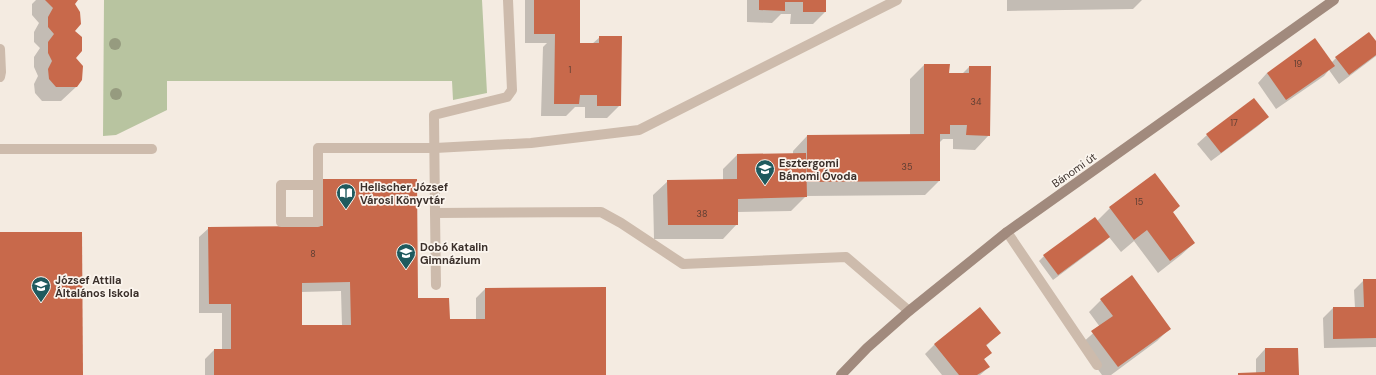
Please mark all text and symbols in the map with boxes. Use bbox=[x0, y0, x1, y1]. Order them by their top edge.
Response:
house number: 19 bbox=[1294, 58, 1303, 70]
house number: 1 bbox=[569, 64, 572, 76]
house number: 34 bbox=[971, 96, 982, 108]
house number: 17 bbox=[1230, 117, 1238, 129]
street label: Bánomi út bbox=[1049, 150, 1099, 190]
place label: Esztergomi Bánomi Óvoda bbox=[779, 156, 857, 183]
school or university icon: Esztergomi Bánomi Óvoda bbox=[754, 158, 776, 186]
house number: 35 bbox=[902, 161, 912, 173]
place label: Helischer József Városi Könyvtár bbox=[360, 180, 448, 207]
library icon: Helischer József Városi Könyvtár bbox=[335, 182, 357, 210]
house number: 15 bbox=[1135, 196, 1143, 208]
house number: 38 bbox=[697, 208, 707, 220]
place label: Dobó Katalin Gimnázium bbox=[420, 240, 488, 267]
school or university icon: Dobó Katalin Gimnázium bbox=[395, 242, 417, 270]
house number: 8 bbox=[310, 248, 316, 260]
place label: József Attila Általános Iskola bbox=[55, 273, 139, 300]
school or university icon: József Attila Általános Iskola bbox=[30, 275, 52, 303]

